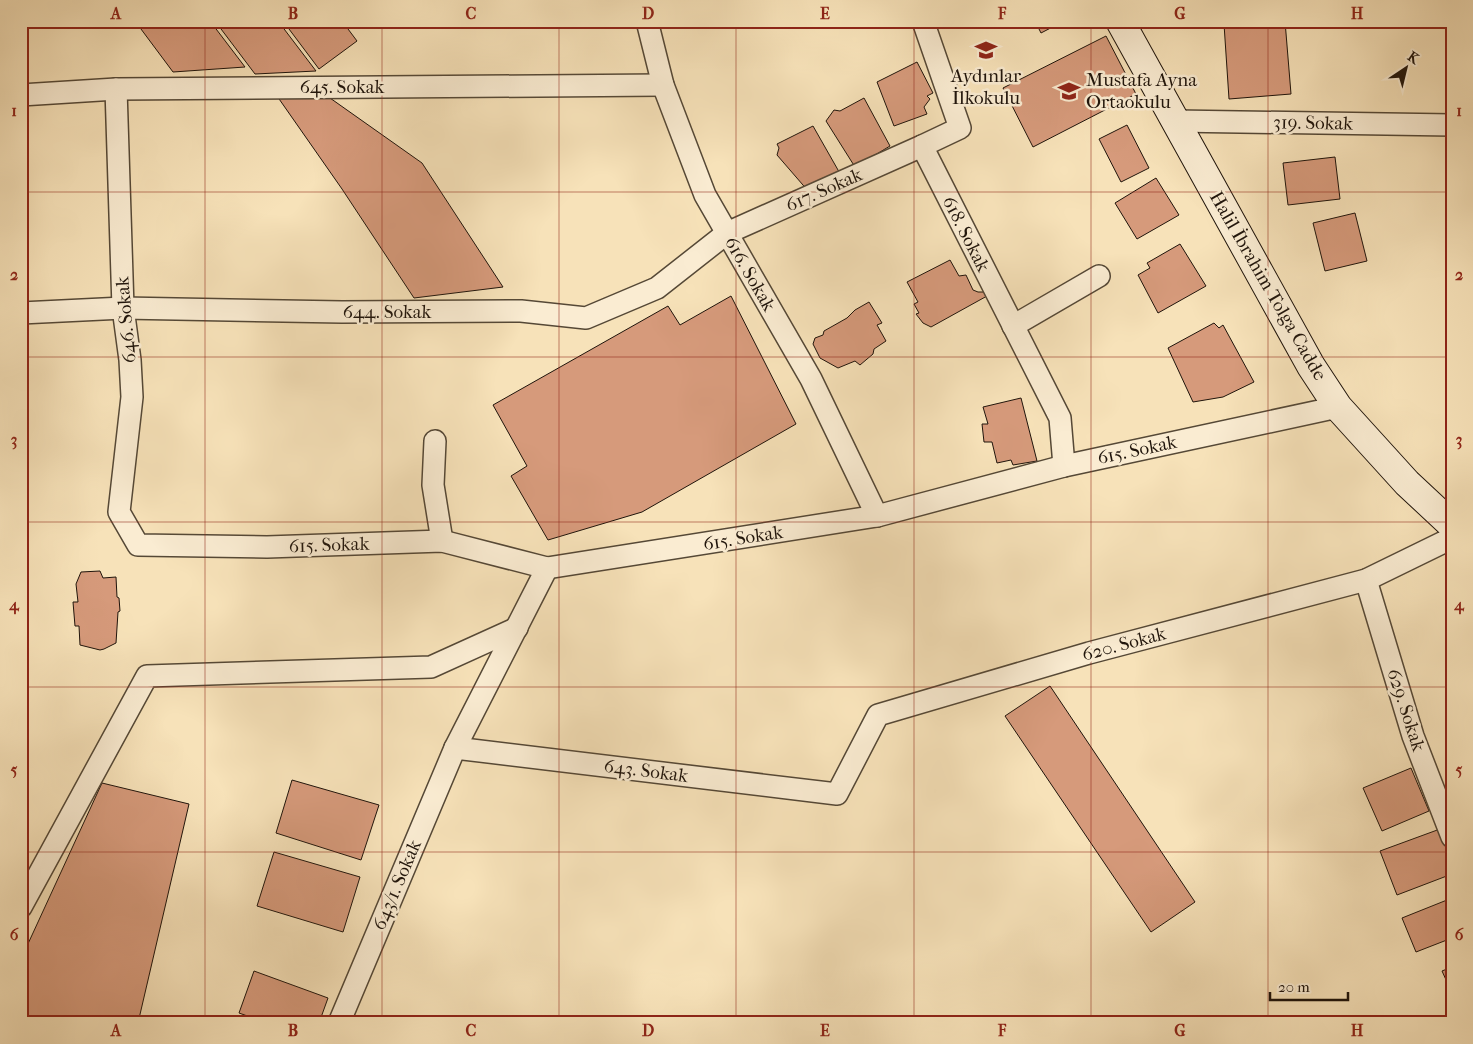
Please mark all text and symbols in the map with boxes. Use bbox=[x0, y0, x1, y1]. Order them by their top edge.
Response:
text: A bbox=[110, 4, 122, 23]
text: B bbox=[288, 4, 298, 23]
text: C bbox=[466, 4, 477, 23]
text: D bbox=[642, 4, 654, 23]
text: E bbox=[820, 4, 830, 23]
text: F bbox=[997, 4, 1007, 23]
text: G bbox=[1174, 4, 1186, 23]
text: H bbox=[1351, 4, 1364, 23]
school or university icon: Aydınlar İlkokulu bbox=[973, 37, 999, 63]
north arrow bbox=[1380, 42, 1430, 92]
text: K bbox=[1404, 48, 1423, 68]
place label: Aydınlar İlkokulu bbox=[950, 65, 1022, 109]
place label: Mustafa Ayna Ortaokulu bbox=[1086, 69, 1197, 113]
street label: 645. Sokak bbox=[300, 76, 384, 98]
school or university icon: Mustafa Ayna Ortaokulu bbox=[1056, 78, 1082, 104]
text: 1 bbox=[11, 101, 17, 120]
text: 1 bbox=[1456, 101, 1462, 120]
street label: 319. Sokak bbox=[1273, 111, 1353, 135]
street label: 617. Sokak bbox=[782, 163, 866, 217]
street label: Halil İbrahim Tolga Cadde bbox=[1205, 188, 1331, 384]
street label: 618. Sokak bbox=[938, 193, 994, 276]
street label: 616. Sokak bbox=[720, 233, 780, 315]
text: 2 bbox=[10, 265, 18, 284]
text: 2 bbox=[1455, 265, 1463, 284]
street label: 646. Sokak bbox=[111, 275, 141, 364]
street label: 644. Sokak bbox=[343, 301, 432, 323]
text: 3 bbox=[11, 430, 17, 450]
text: 3 bbox=[1456, 430, 1462, 450]
street label: 615. Sokak bbox=[1095, 431, 1179, 469]
street label: 615. Sokak bbox=[702, 521, 785, 555]
street label: 615. Sokak bbox=[288, 533, 370, 557]
text: 4 bbox=[8, 595, 20, 615]
text: 4 bbox=[1453, 595, 1465, 615]
street label: 620. Sokak bbox=[1080, 622, 1169, 666]
street label: 629. Sokak bbox=[1382, 666, 1430, 754]
street label: 643. Sokak bbox=[603, 755, 690, 787]
text: 5 bbox=[11, 760, 18, 779]
text: 5 bbox=[1456, 760, 1463, 779]
street label: 643/1. Sokak bbox=[368, 836, 426, 933]
text: 6 bbox=[10, 925, 19, 944]
text: 6 bbox=[1455, 925, 1464, 944]
scale bar bbox=[1270, 969, 1348, 1001]
text: 20 m bbox=[1278, 978, 1310, 996]
text: A bbox=[110, 1021, 122, 1040]
text: B bbox=[288, 1021, 298, 1040]
text: C bbox=[466, 1021, 477, 1040]
text: D bbox=[642, 1021, 654, 1040]
text: E bbox=[820, 1021, 830, 1040]
text: F bbox=[997, 1021, 1007, 1040]
text: G bbox=[1174, 1021, 1186, 1040]
text: H bbox=[1351, 1021, 1364, 1040]

